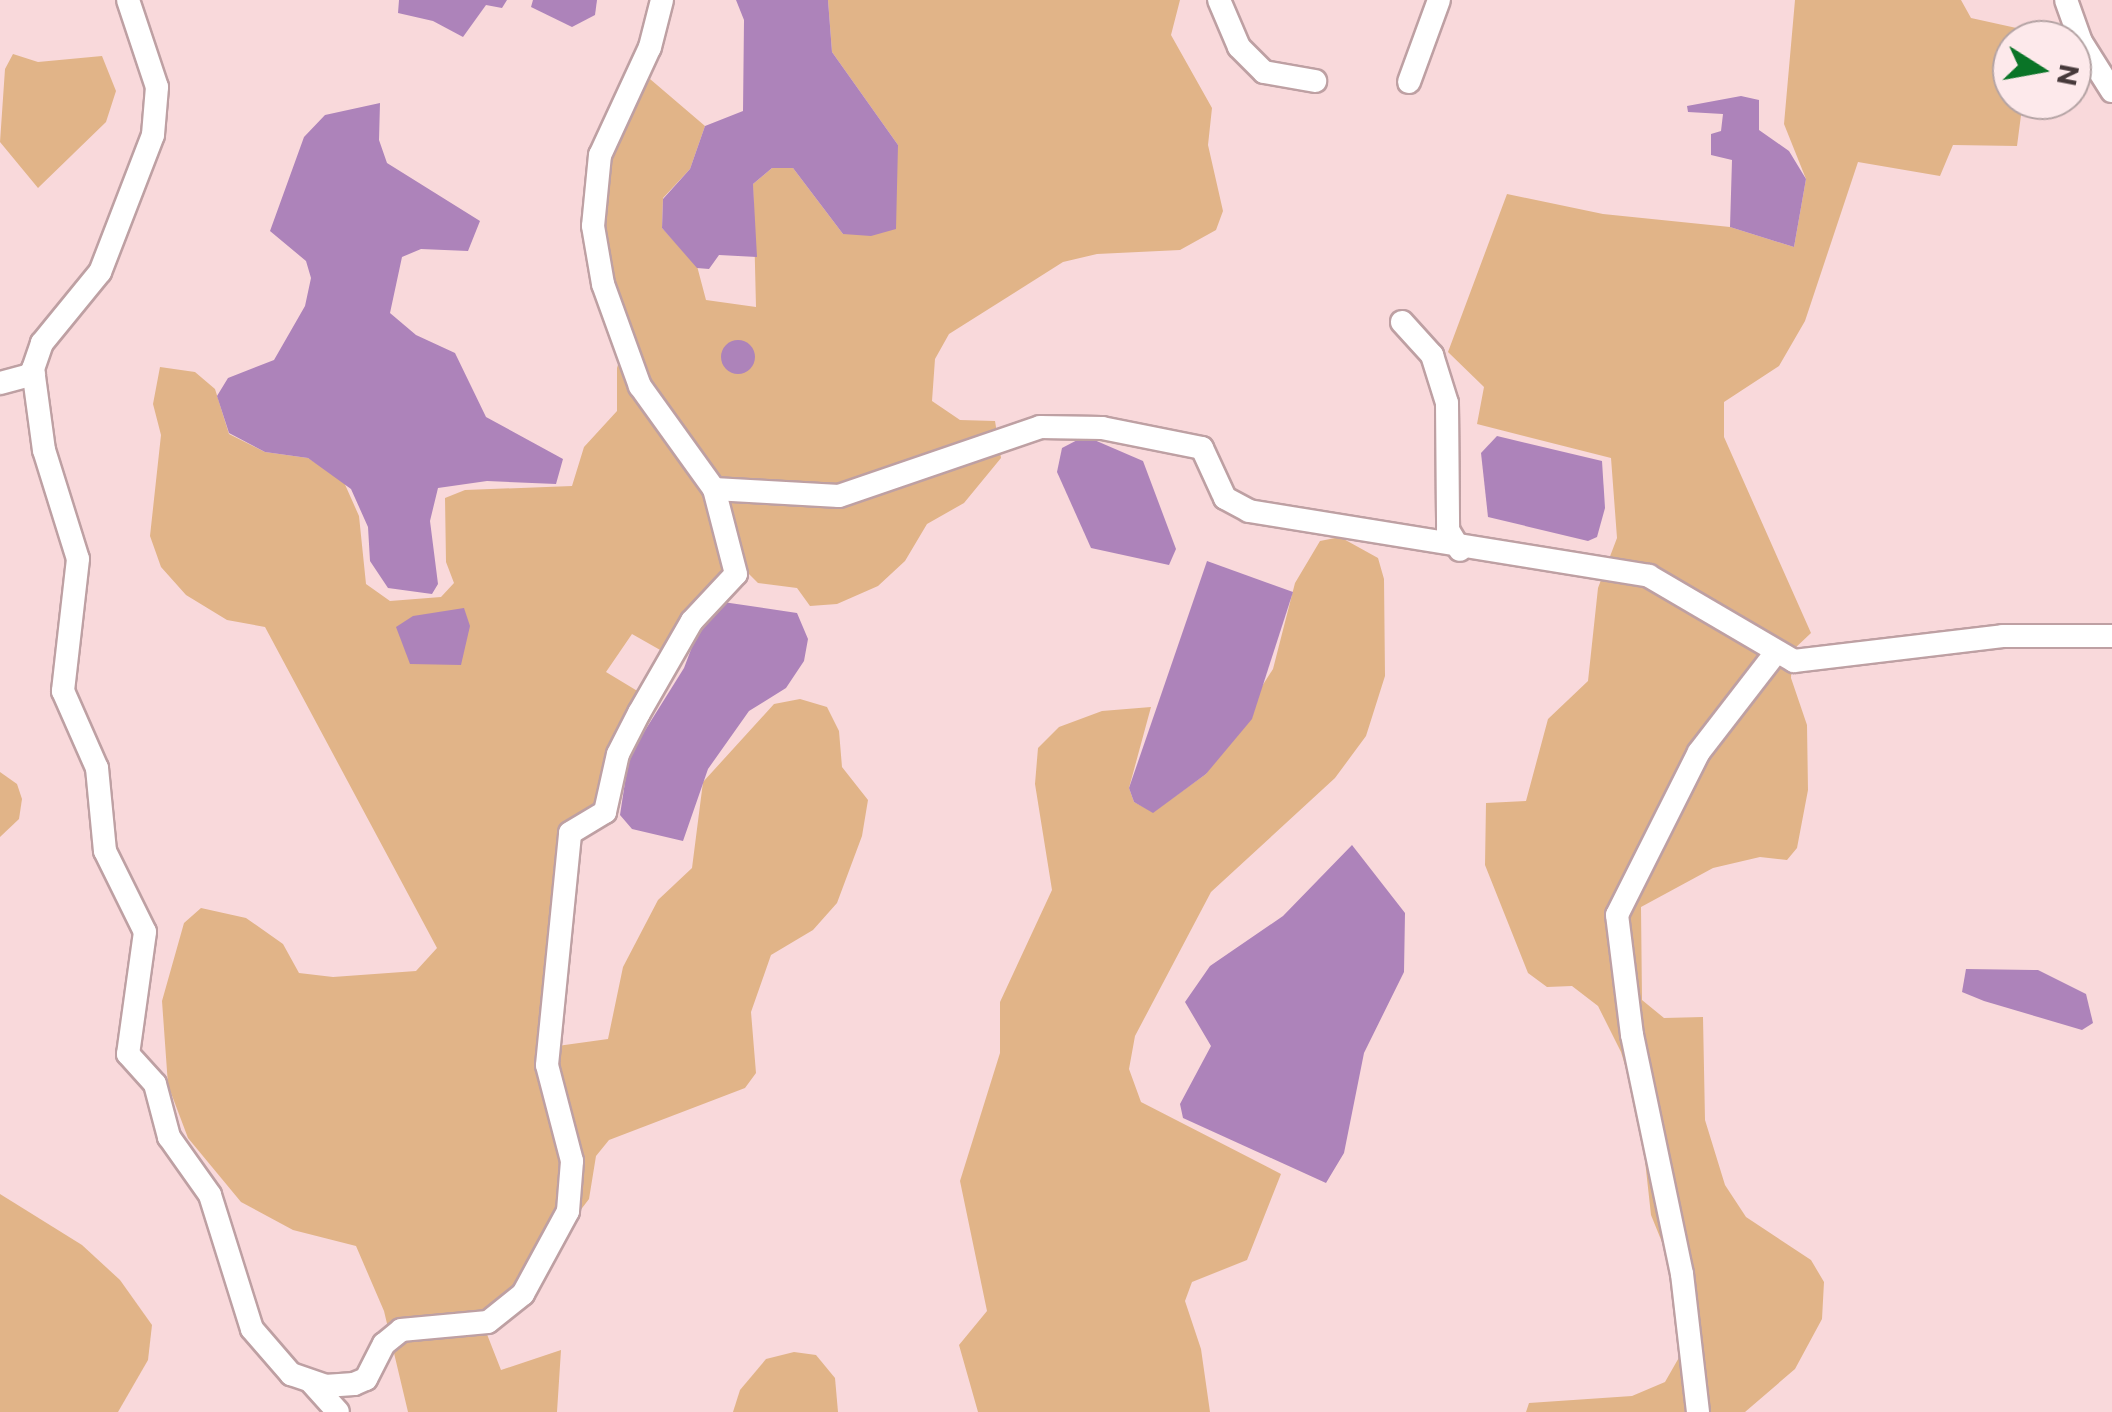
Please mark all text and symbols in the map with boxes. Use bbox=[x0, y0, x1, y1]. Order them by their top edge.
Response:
north arrow bbox=[1992, 20, 2092, 120]
text: N bbox=[2051, 62, 2088, 89]

